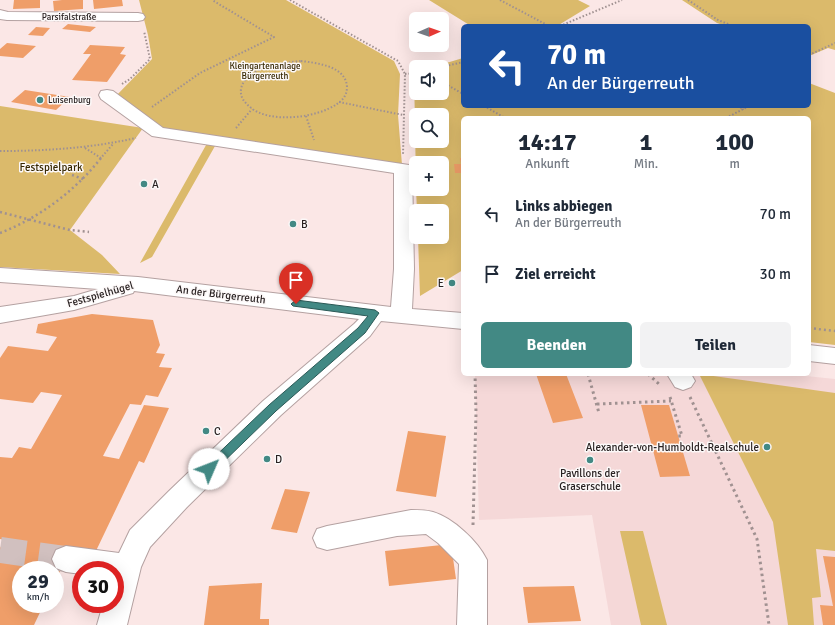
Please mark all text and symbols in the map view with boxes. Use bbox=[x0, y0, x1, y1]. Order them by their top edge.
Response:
street label: Parsifalstraße bbox=[42, 12, 97, 23]
north arrow bbox=[409, 12, 449, 52]
map controls bbox=[409, 12, 449, 244]
text: 70 m bbox=[547, 38, 606, 72]
icon: left bbox=[481, 40, 533, 92]
button: sound bbox=[409, 60, 449, 100]
park label: Kleingartenanlage Bürgerreuth bbox=[230, 61, 301, 82]
text: An der Bürgerreuth bbox=[547, 72, 695, 94]
marker: Luisenburg bbox=[35, 95, 45, 105]
place label: Luisenburg bbox=[48, 95, 91, 106]
button: search bbox=[409, 108, 449, 148]
text: 14:17 bbox=[518, 127, 577, 157]
text: 1 bbox=[640, 127, 652, 157]
text: 100 bbox=[715, 127, 754, 157]
button: + bbox=[409, 156, 449, 196]
text: Ankunft bbox=[525, 156, 569, 172]
text: Min. bbox=[634, 156, 658, 172]
text: m bbox=[729, 156, 740, 172]
park label: Festspielpark bbox=[20, 161, 83, 174]
place label: A bbox=[152, 178, 159, 191]
marker: A bbox=[139, 179, 149, 189]
text: Links abbiegen bbox=[515, 197, 612, 215]
icon: left bbox=[481, 203, 503, 225]
button: − bbox=[409, 204, 449, 244]
text: 70 m bbox=[760, 205, 791, 223]
text: An der Bürgerreuth bbox=[515, 215, 622, 231]
place label: B bbox=[301, 218, 308, 231]
marker: B bbox=[288, 219, 298, 229]
pin bbox=[279, 263, 313, 304]
icon: arrive bbox=[481, 263, 503, 285]
text: Ziel erreicht bbox=[515, 265, 596, 283]
text: 30 m bbox=[760, 265, 791, 283]
icon: arrive bbox=[285, 269, 307, 291]
place label: E bbox=[438, 277, 444, 290]
marker: E bbox=[447, 278, 457, 288]
street label: Festspielhügel bbox=[65, 279, 135, 310]
street label: An der Bürgerreuth bbox=[175, 283, 266, 306]
button: Beenden bbox=[481, 322, 632, 368]
button: Teilen bbox=[640, 322, 791, 368]
place label: C bbox=[214, 425, 221, 438]
marker: C bbox=[201, 426, 211, 436]
place label: Alexander-von-Humboldt-Realschule bbox=[586, 441, 759, 454]
marker: Alexander-von-Humboldt-Realschule bbox=[762, 442, 772, 452]
position arrow bbox=[188, 448, 230, 490]
place label: D bbox=[275, 453, 282, 466]
marker: D bbox=[262, 454, 272, 464]
marker: Pavillons der Graserschule bbox=[585, 455, 595, 465]
place label: Pavillons der Graserschule bbox=[559, 467, 621, 493]
speed limit sign: 30 bbox=[72, 561, 124, 613]
text: 29 bbox=[27, 569, 49, 594]
text: km/h bbox=[27, 591, 49, 603]

